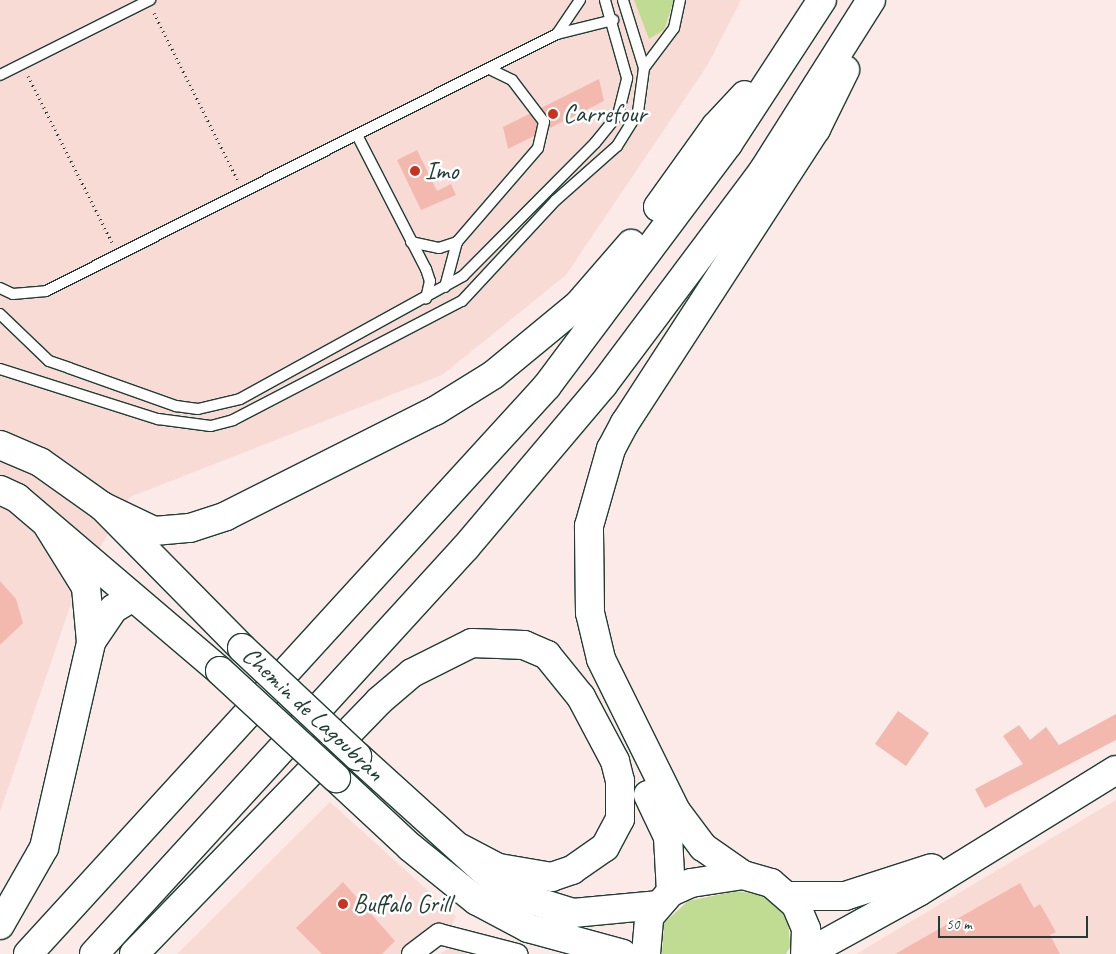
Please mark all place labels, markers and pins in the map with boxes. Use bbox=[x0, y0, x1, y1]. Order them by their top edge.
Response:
place label: Carrefour bbox=[563, 99, 646, 129]
marker: Carrefour bbox=[547, 108, 559, 120]
place label: Imo bbox=[425, 156, 458, 186]
marker: Imo bbox=[409, 165, 421, 177]
place label: Buffalo Grill bbox=[353, 889, 451, 919]
marker: Buffalo Grill bbox=[337, 898, 349, 910]

